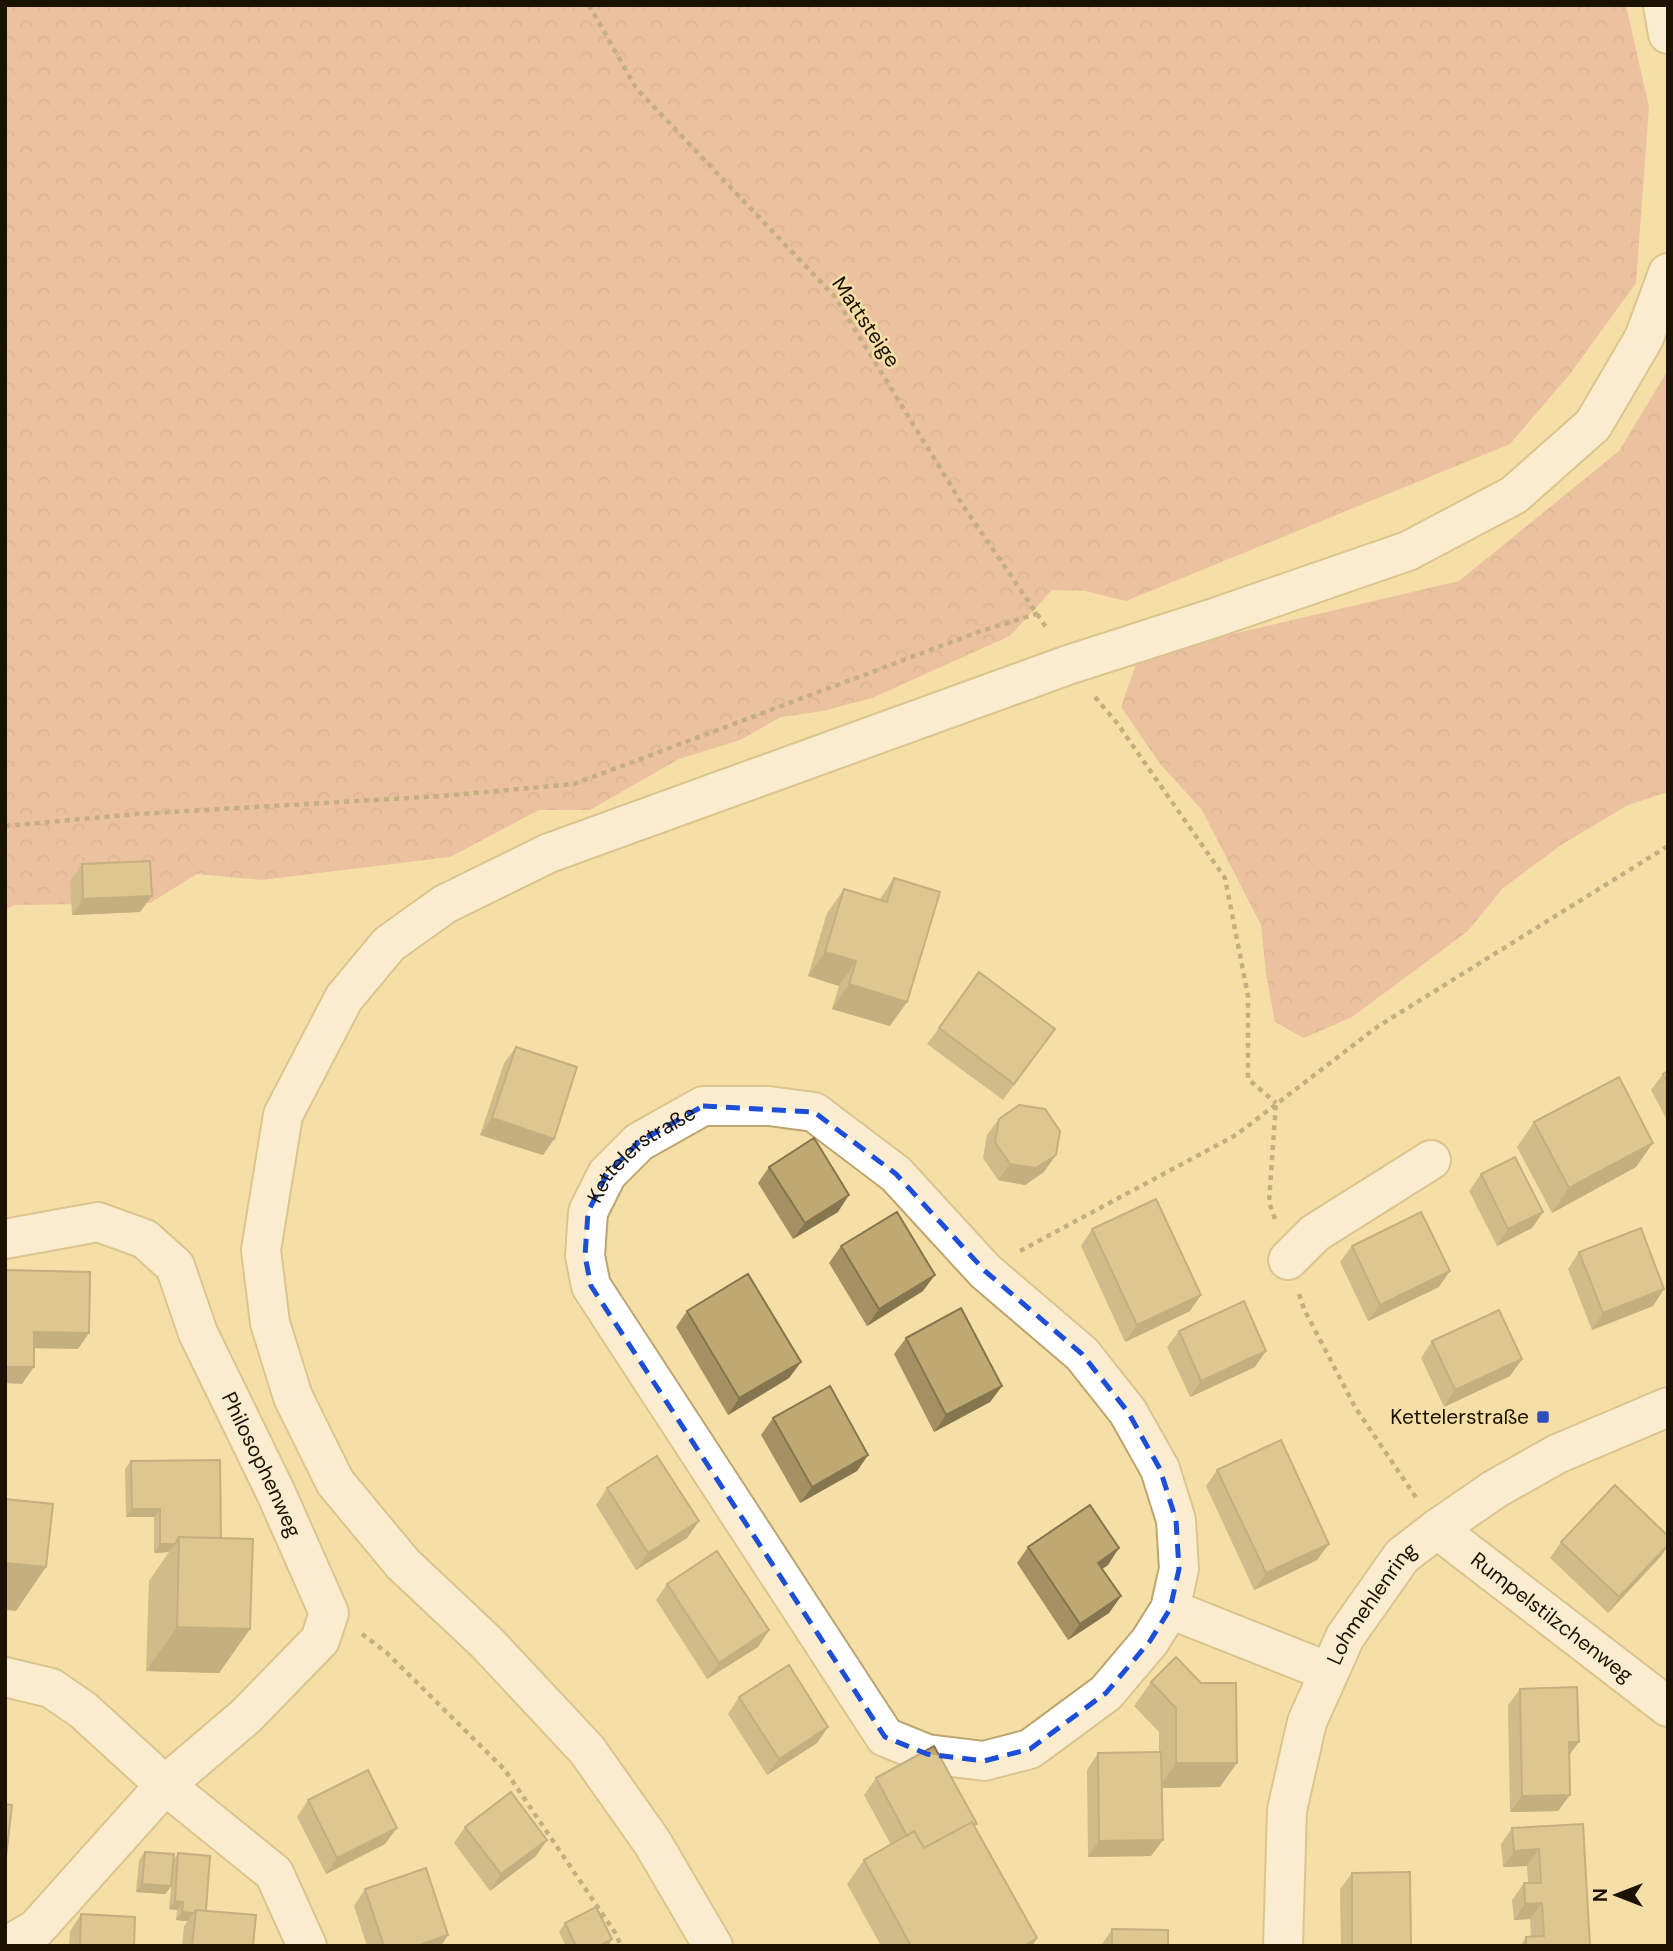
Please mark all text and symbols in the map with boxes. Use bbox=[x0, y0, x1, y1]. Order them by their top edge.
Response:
street label: Mattsteige bbox=[825, 271, 907, 373]
street label: Kettelerstraße bbox=[581, 1099, 701, 1208]
street label: Philosophenweg bbox=[215, 1387, 308, 1542]
place label: Kettelerstraße bbox=[1390, 1403, 1529, 1431]
marker: Kettelerstraße bbox=[1535, 1409, 1551, 1425]
street label: Lohmehlenring bbox=[1320, 1535, 1423, 1669]
street label: Rumpelstilzchenweg bbox=[1465, 1546, 1639, 1689]
north arrow bbox=[1582, 1860, 1652, 1930]
text: N bbox=[1588, 1888, 1613, 1902]

